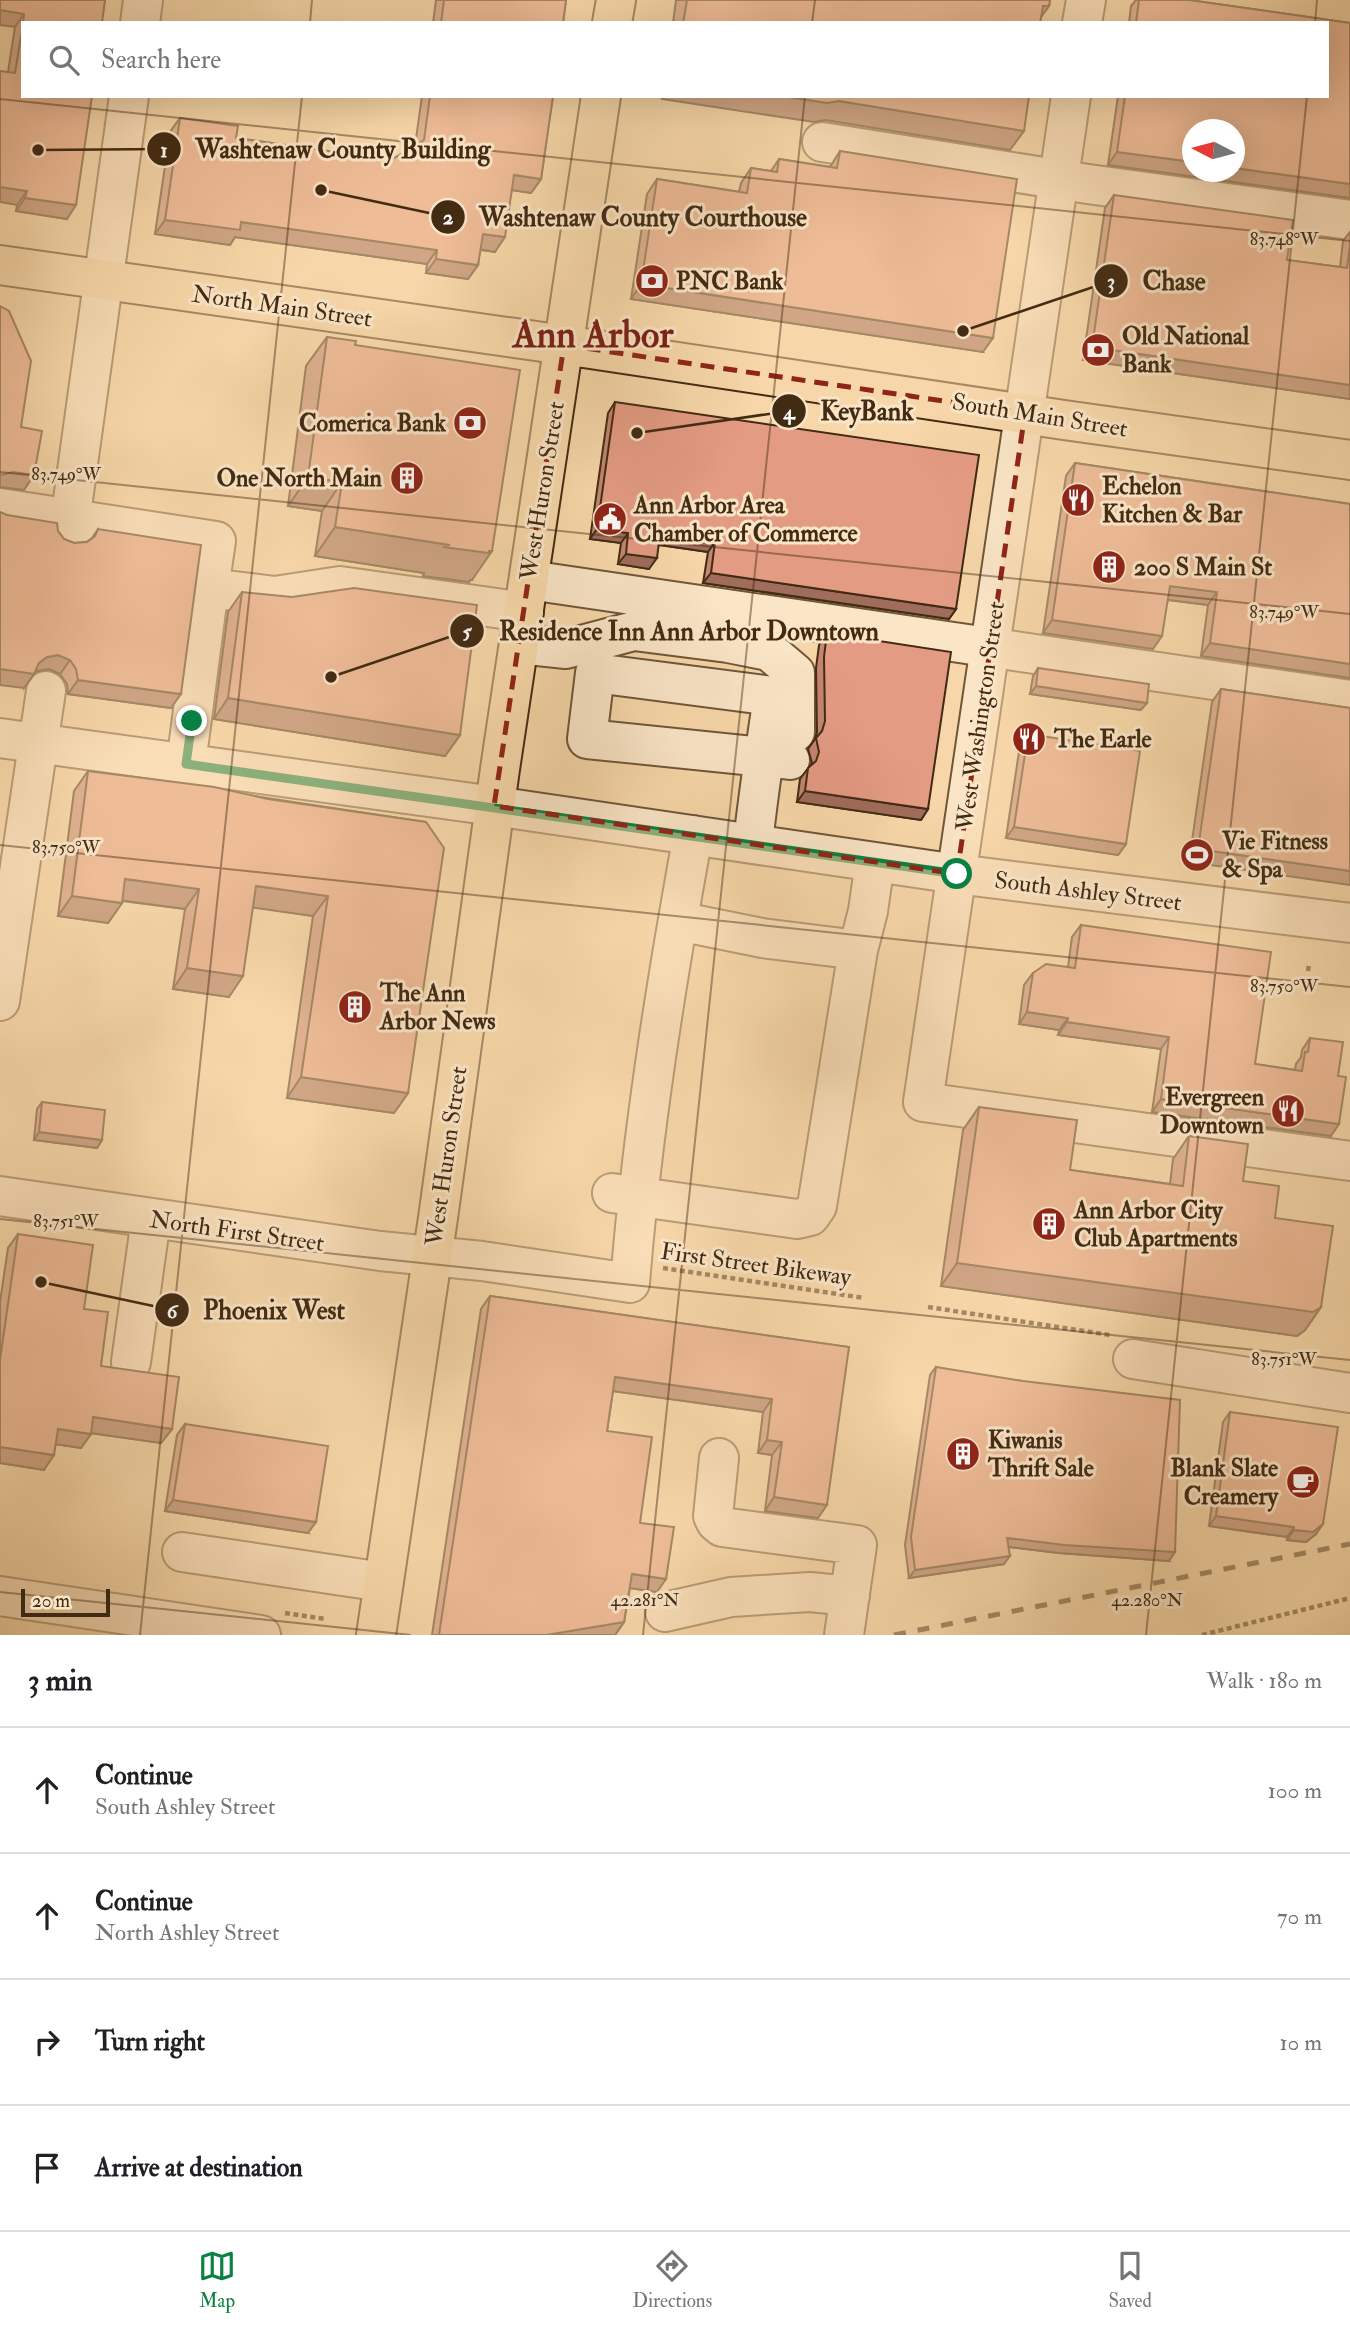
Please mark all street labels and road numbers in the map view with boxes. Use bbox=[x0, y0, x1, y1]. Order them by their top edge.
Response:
street label: North Main Street bbox=[190, 279, 374, 334]
street label: South Main Street bbox=[950, 386, 1130, 445]
street label: West Huron Street bbox=[513, 399, 572, 584]
street label: West Washington Street bbox=[949, 599, 1012, 834]
street label: South Ashley Street bbox=[993, 865, 1183, 918]
street label: West Huron Street bbox=[418, 1064, 474, 1249]
street label: North First Street bbox=[148, 1204, 326, 1259]
street label: First Street Bikeway bbox=[659, 1236, 854, 1293]

